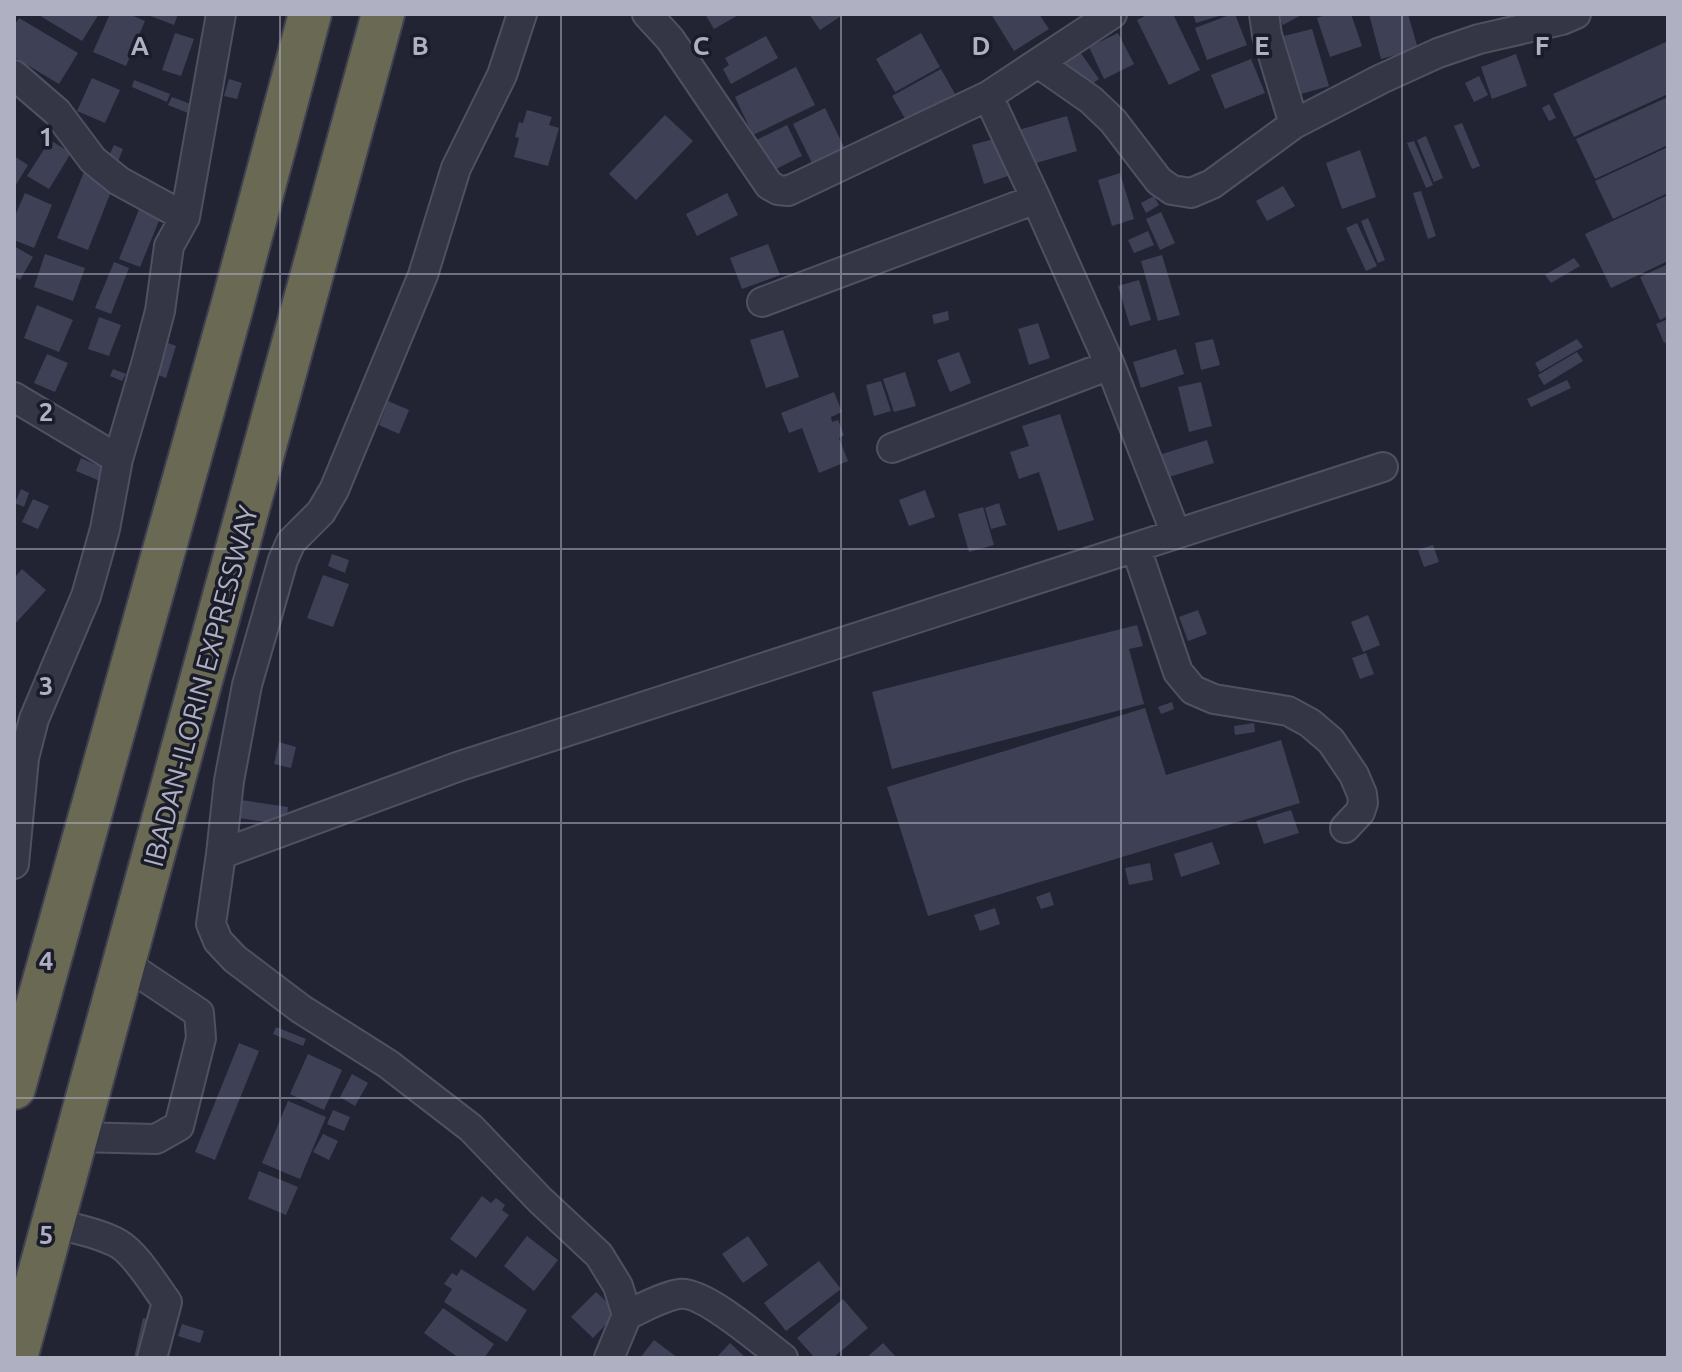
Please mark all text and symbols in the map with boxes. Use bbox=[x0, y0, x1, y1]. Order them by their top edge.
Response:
text: A bbox=[131, 31, 150, 60]
text: B bbox=[411, 31, 429, 60]
text: C bbox=[693, 31, 710, 60]
text: D bbox=[972, 31, 990, 60]
text: E bbox=[1254, 31, 1270, 60]
text: F bbox=[1535, 31, 1549, 60]
text: 1 bbox=[39, 122, 53, 151]
text: 2 bbox=[39, 397, 53, 426]
street label: IBADAN-ILORIN EXPRESSWAY bbox=[137, 502, 263, 870]
text: 3 bbox=[39, 671, 53, 700]
text: 4 bbox=[39, 946, 53, 975]
text: 5 bbox=[39, 1220, 53, 1249]

